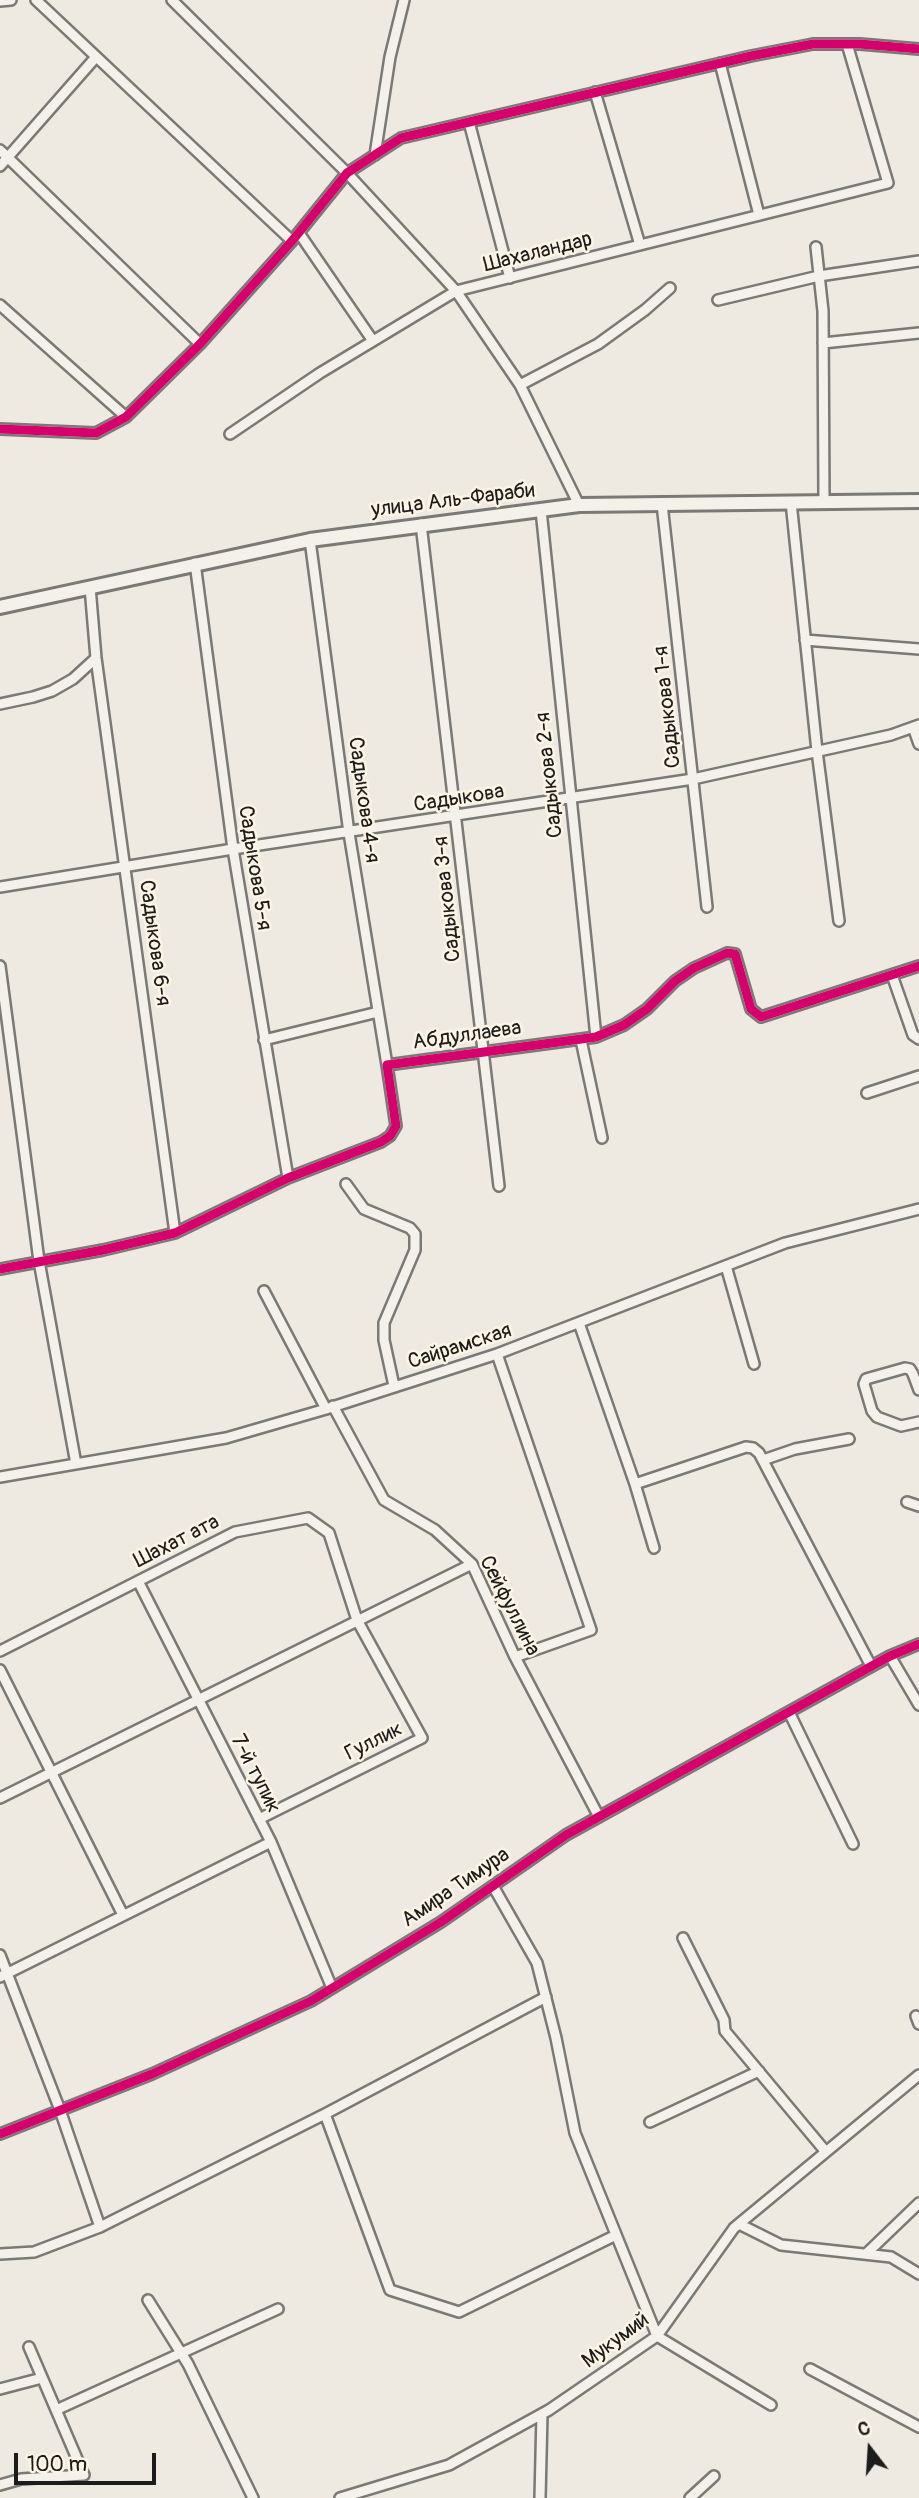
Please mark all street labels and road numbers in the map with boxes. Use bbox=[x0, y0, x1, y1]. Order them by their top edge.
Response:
street label: Шахаландар bbox=[481, 227, 595, 279]
street label: улица Аль-Фараби bbox=[370, 478, 536, 524]
street label: Садыкова 1-я bbox=[649, 645, 687, 769]
street label: Садыкова 2-я bbox=[531, 711, 569, 839]
street label: Садыкова 4-я bbox=[342, 736, 384, 864]
street label: Садыкова bbox=[412, 779, 506, 819]
street label: Садыкова 5-я bbox=[232, 804, 276, 932]
street label: Садыкова 3-я bbox=[429, 835, 467, 963]
street label: Садыкова 6-я bbox=[133, 879, 175, 1007]
street label: Абдуллаева bbox=[411, 1016, 523, 1056]
street label: Сайрамская bbox=[405, 1318, 515, 1376]
street label: Шахат ата bbox=[130, 1510, 224, 1574]
street label: Сейфуллина bbox=[473, 1552, 545, 1660]
street label: Гуллик bbox=[341, 1717, 407, 1767]
street label: 7-й тупик bbox=[224, 1730, 286, 1818]
street label: Амира Тимура bbox=[397, 1843, 515, 1933]
street label: Мукумий bbox=[578, 2308, 654, 2374]

